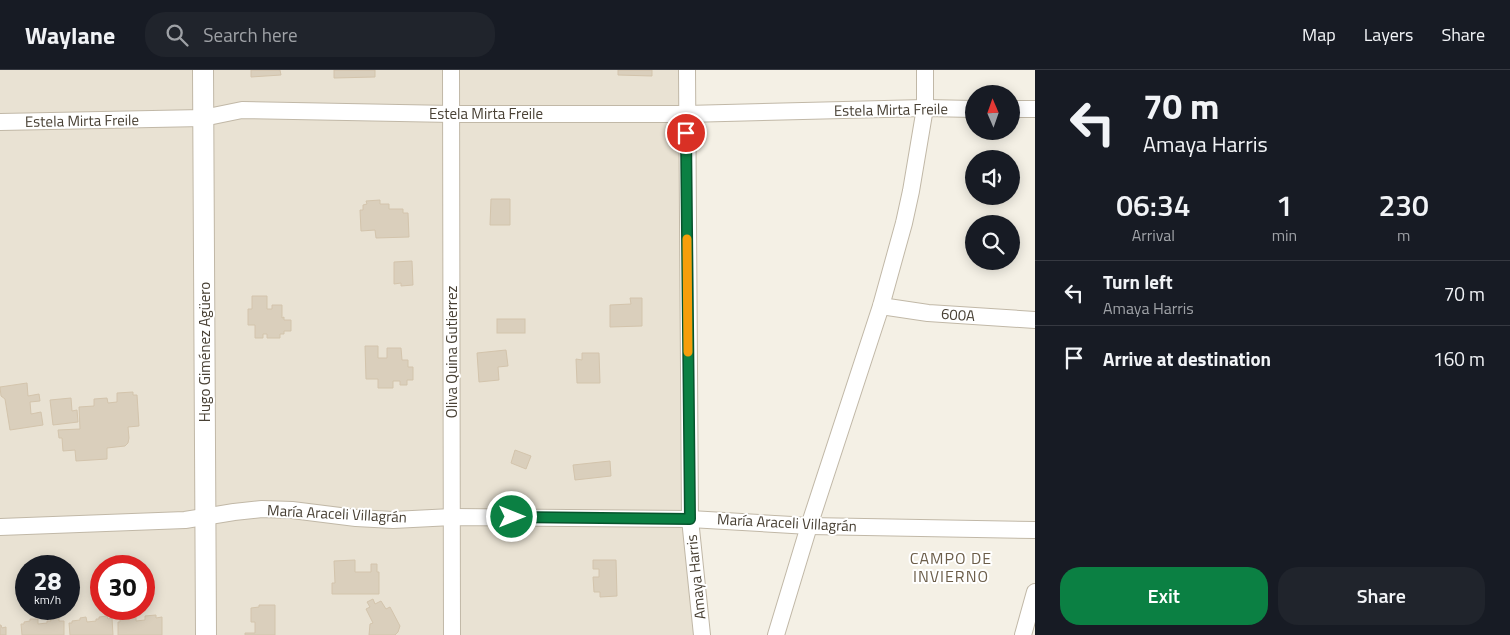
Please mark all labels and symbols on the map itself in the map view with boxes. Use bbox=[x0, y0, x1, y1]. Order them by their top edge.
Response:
north arrow bbox=[965, 85, 1020, 140]
street label: Estela Mirta Freile bbox=[834, 97, 948, 122]
street label: Estela Mirta Freile bbox=[429, 102, 543, 125]
street label: Estela Mirta Freile bbox=[25, 108, 139, 133]
pin bbox=[665, 112, 707, 154]
street label: Hugo Giménez Agüero bbox=[193, 282, 216, 422]
street label: Oliva Quina Gutierrez bbox=[440, 286, 463, 418]
street label: 600A bbox=[940, 302, 976, 327]
position arrow bbox=[485, 490, 537, 542]
street label: María Araceli Villagrán bbox=[266, 498, 408, 529]
street label: María Araceli Villagrán bbox=[716, 507, 858, 538]
street label: Amaya Harris bbox=[680, 534, 711, 621]
district label: CAMPO DE INVIERNO bbox=[910, 546, 992, 588]
speed limit sign: 30 bbox=[90, 555, 155, 620]

